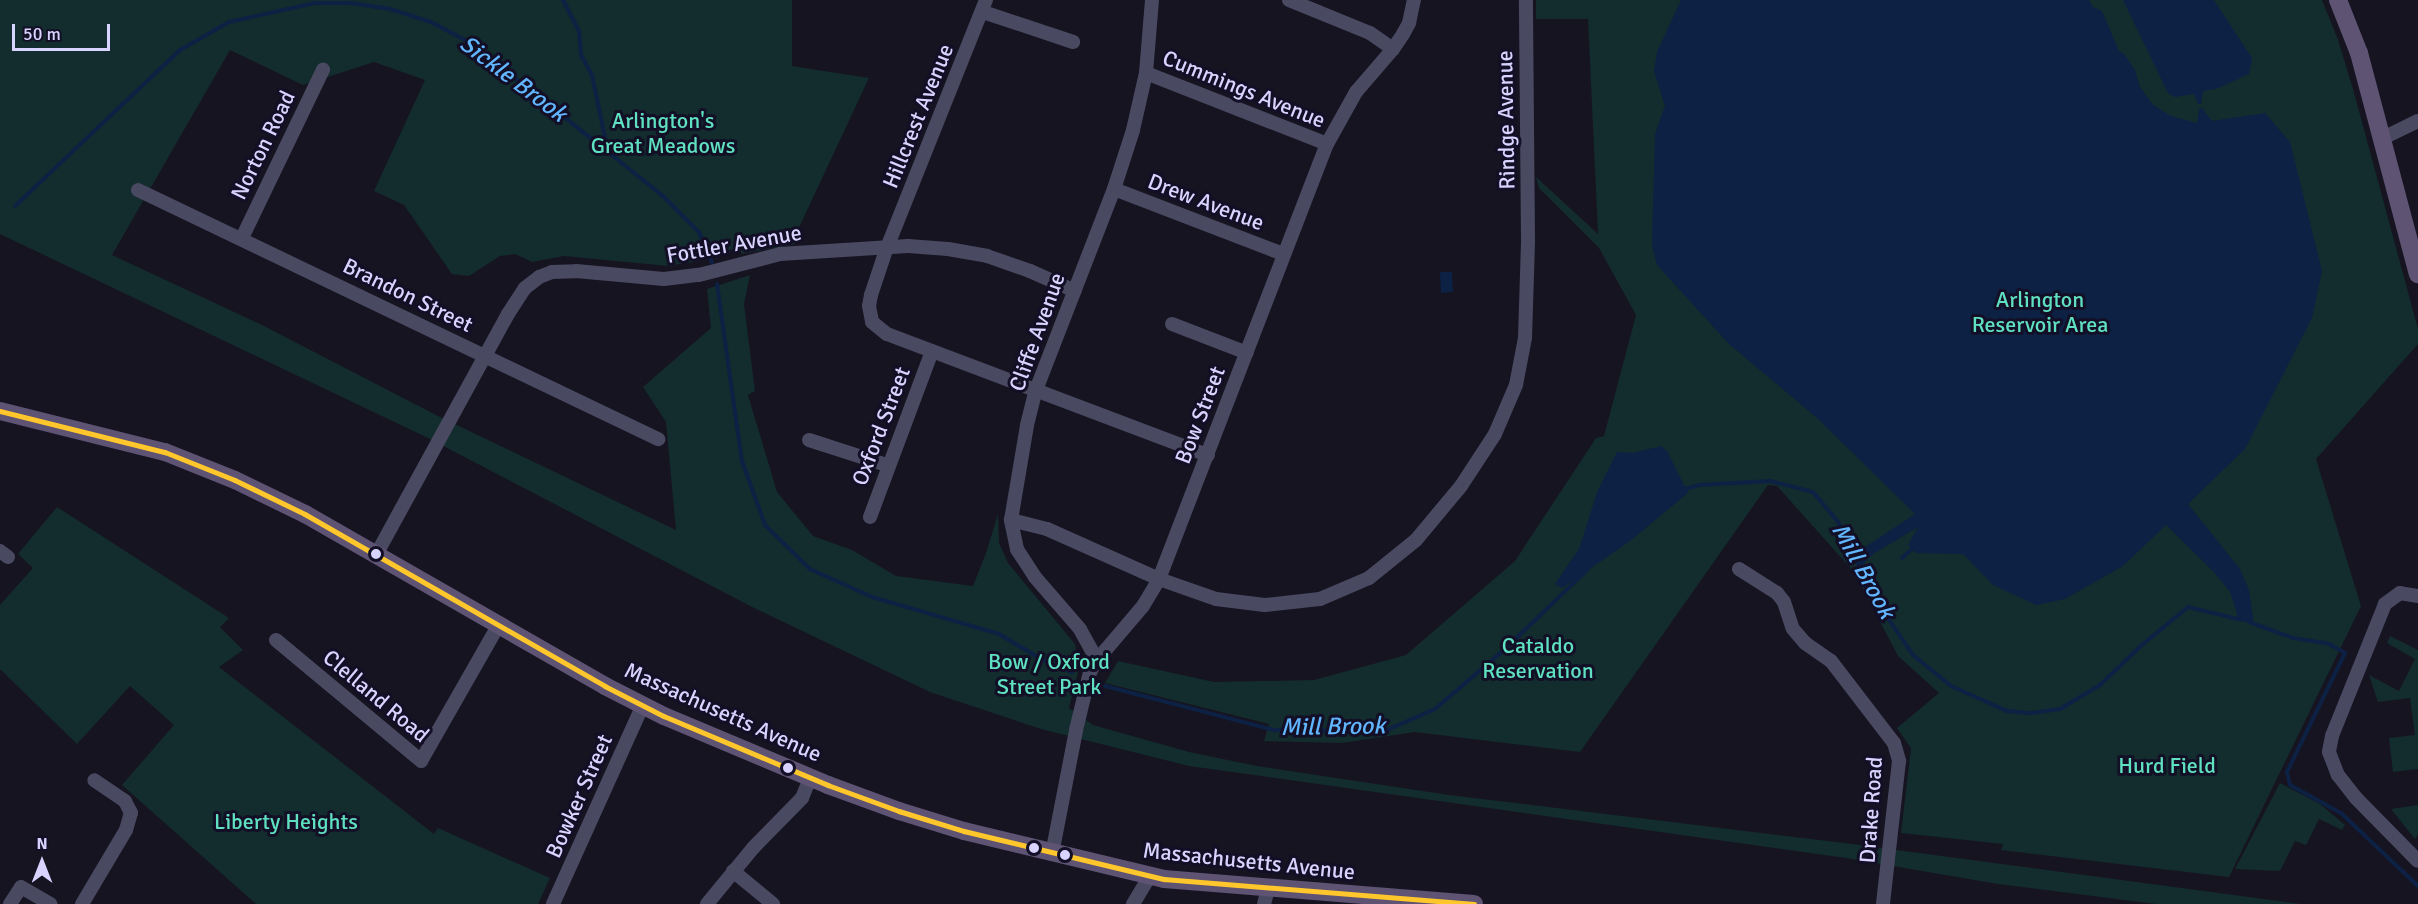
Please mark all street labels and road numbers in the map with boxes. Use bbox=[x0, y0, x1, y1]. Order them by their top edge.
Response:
street label: Hillcrest Avenue bbox=[877, 40, 959, 192]
street label: Cummings Avenue bbox=[1159, 44, 1329, 134]
street label: Rindge Avenue bbox=[1492, 50, 1520, 190]
street label: Norton Road bbox=[225, 86, 301, 204]
street label: Drew Avenue bbox=[1144, 168, 1268, 236]
street label: Fottler Avenue bbox=[665, 219, 803, 269]
street label: Brandon Street bbox=[339, 252, 477, 338]
street label: Cliffe Avenue bbox=[1003, 269, 1071, 395]
street label: Bow Street bbox=[1169, 362, 1231, 468]
street label: Oxford Street bbox=[846, 363, 916, 489]
street label: Clelland Road bbox=[318, 644, 434, 748]
street label: Massachusetts Avenue bbox=[620, 657, 826, 767]
street label: Bowker Street bbox=[540, 730, 618, 862]
street label: Drake Road bbox=[1854, 756, 1888, 864]
street label: Massachusetts Avenue bbox=[1142, 837, 1356, 885]

